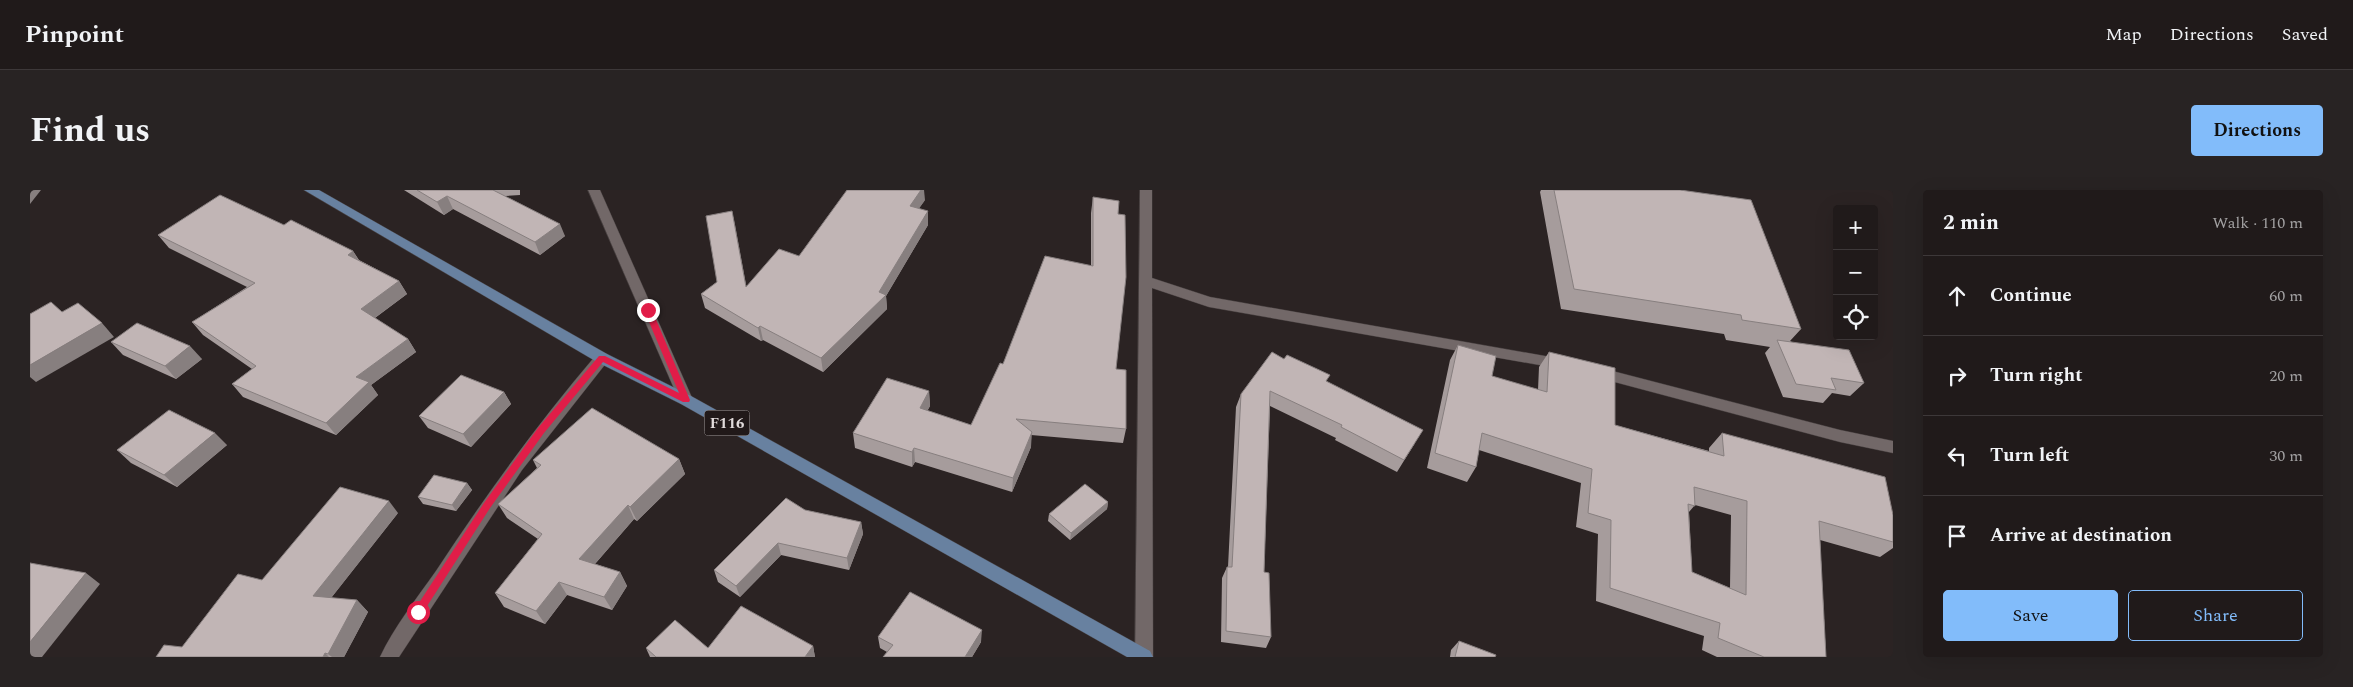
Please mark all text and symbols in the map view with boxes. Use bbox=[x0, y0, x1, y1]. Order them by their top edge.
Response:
text: Pinpoint bbox=[25, 17, 124, 53]
text: Map bbox=[2106, 21, 2142, 48]
text: Directions bbox=[2170, 21, 2254, 48]
text: Saved bbox=[2282, 21, 2328, 48]
text: Find us bbox=[30, 104, 150, 157]
button: Directions bbox=[2191, 105, 2323, 156]
map controls bbox=[1833, 205, 1878, 340]
button: + bbox=[1833, 205, 1878, 250]
text: 2 min bbox=[1943, 207, 1999, 239]
text: Walk · 110 m bbox=[2212, 211, 2303, 235]
button: − bbox=[1833, 250, 1878, 295]
text: Continue bbox=[1990, 281, 2072, 310]
icon: ahead bbox=[1943, 282, 1971, 310]
text: 60 m bbox=[2269, 284, 2303, 308]
button: locate bbox=[1833, 295, 1878, 340]
route end bbox=[637, 299, 660, 322]
text: Turn right bbox=[1990, 361, 2083, 390]
icon: right bbox=[1943, 362, 1971, 390]
text: 20 m bbox=[2269, 364, 2303, 388]
road number: F116 bbox=[704, 410, 750, 436]
text: Turn left bbox=[1990, 441, 2069, 470]
icon: left bbox=[1943, 442, 1971, 470]
text: 30 m bbox=[2269, 444, 2303, 468]
text: Arrive at destination bbox=[1990, 521, 2172, 550]
icon: arrive bbox=[1943, 522, 1971, 550]
button: Save bbox=[1943, 590, 2118, 641]
button: Share bbox=[2128, 590, 2303, 641]
route start bbox=[407, 601, 430, 624]

